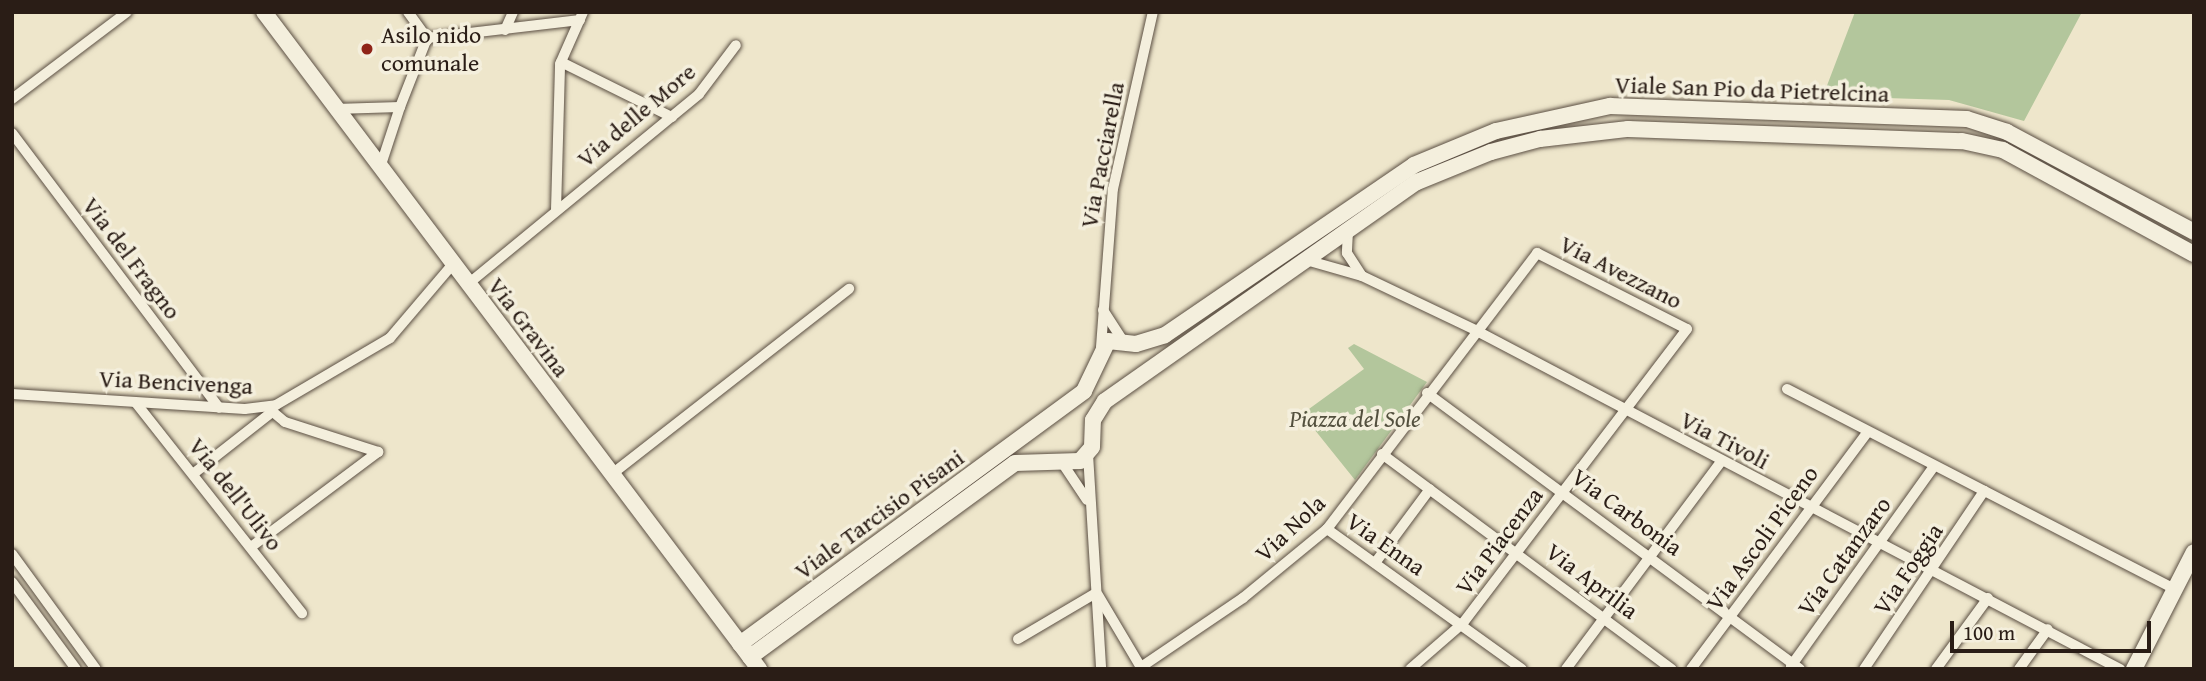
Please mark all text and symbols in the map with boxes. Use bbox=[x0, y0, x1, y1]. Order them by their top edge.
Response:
place label: Asilo nido comunale bbox=[381, 21, 481, 77]
marker: Asilo nido comunale bbox=[359, 41, 375, 57]
street label: Via delle More bbox=[571, 57, 701, 173]
street label: Viale San Pio da Pietrelcina bbox=[1614, 70, 1890, 108]
street label: Via Pacciarella bbox=[1074, 79, 1130, 231]
street label: Via del Fragno bbox=[77, 191, 187, 325]
street label: Via Avezzano bbox=[1555, 229, 1687, 315]
street label: Via Gravina bbox=[482, 271, 576, 383]
street label: Via Bencivenga bbox=[98, 364, 254, 400]
park label: Piazza del Sole bbox=[1289, 405, 1421, 433]
street label: Via Tivoli bbox=[1676, 405, 1774, 475]
street label: Via dell'Ulivo bbox=[183, 432, 289, 556]
street label: Viale Tarcisio Pisani bbox=[789, 443, 969, 585]
street label: Via Ascoli Piceno bbox=[1700, 460, 1824, 616]
street label: Via Carbonia bbox=[1566, 462, 1688, 562]
street label: Via Piacenza bbox=[1449, 482, 1549, 600]
street label: Via Nola bbox=[1249, 488, 1331, 568]
street label: Via Catanzaro bbox=[1791, 491, 1897, 621]
street label: Via Enna bbox=[1341, 507, 1431, 581]
street label: Via Foggia bbox=[1867, 518, 1949, 620]
street label: Via Aprilia bbox=[1540, 537, 1644, 625]
scale bar bbox=[1954, 608, 2155, 652]
text: 100 m bbox=[1963, 617, 2015, 648]

